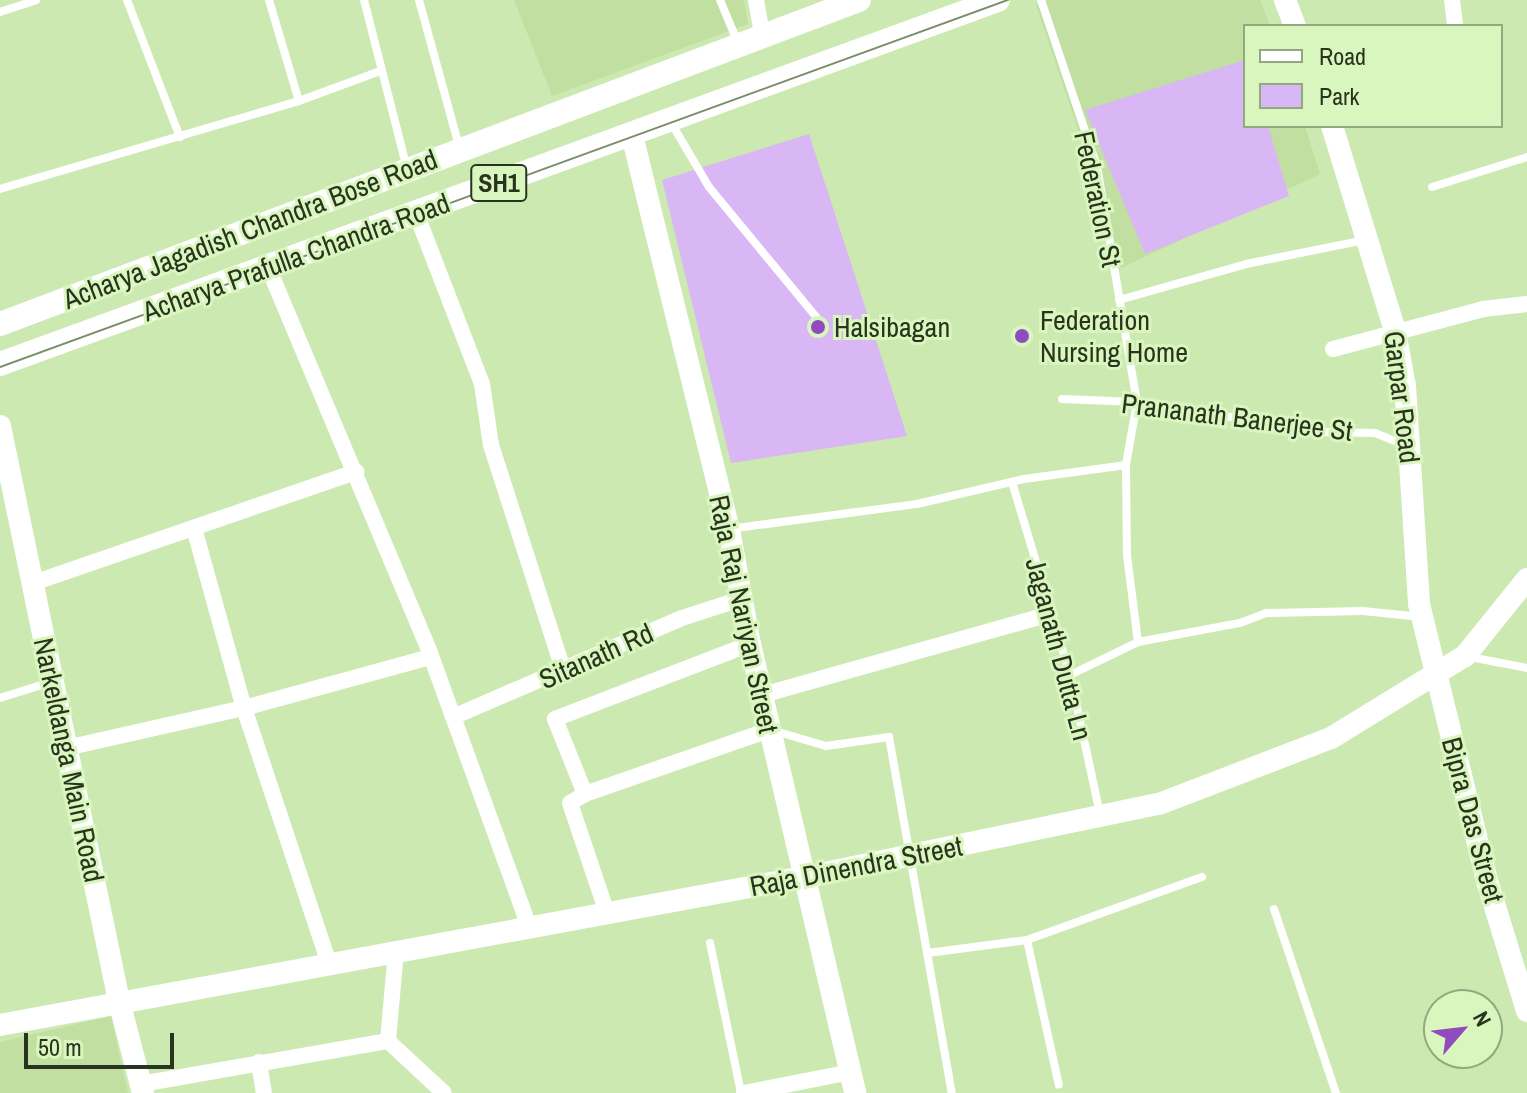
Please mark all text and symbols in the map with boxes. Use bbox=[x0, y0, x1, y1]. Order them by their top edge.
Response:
legend bbox=[1243, 24, 1503, 128]
text: Road bbox=[1319, 40, 1366, 72]
text: Park bbox=[1319, 80, 1359, 112]
street label: Federation St bbox=[1067, 128, 1129, 270]
street label: Acharya Jagadish Chandra Bose Road bbox=[58, 142, 442, 316]
road number: SH1 bbox=[469, 161, 529, 205]
street label: Acharya Prafulla Chandra Road bbox=[138, 186, 454, 328]
place label: Federation Nursing Home bbox=[1040, 303, 1188, 369]
place label: Halsibagan bbox=[834, 310, 950, 344]
marker: Halsibagan bbox=[809, 318, 827, 336]
marker: Federation Nursing Home bbox=[1011, 325, 1033, 347]
street label: Garpar Road bbox=[1377, 329, 1427, 465]
street label: Prananath Banerjee St bbox=[1120, 386, 1354, 448]
street label: Raja Raj Nariyan Street bbox=[702, 492, 786, 736]
street label: Jaganath Dutta Ln bbox=[1018, 554, 1100, 744]
street label: Sitanath Rd bbox=[534, 616, 658, 696]
street label: Narkeldanga Main Road bbox=[27, 635, 111, 885]
street label: Bipra Das Street bbox=[1435, 734, 1511, 906]
street label: Raja Dinendra Street bbox=[747, 829, 965, 903]
north arrow bbox=[1423, 989, 1503, 1069]
text: N bbox=[1466, 1006, 1499, 1031]
scale bar bbox=[28, 1017, 178, 1067]
text: 50 m bbox=[38, 1031, 82, 1063]

